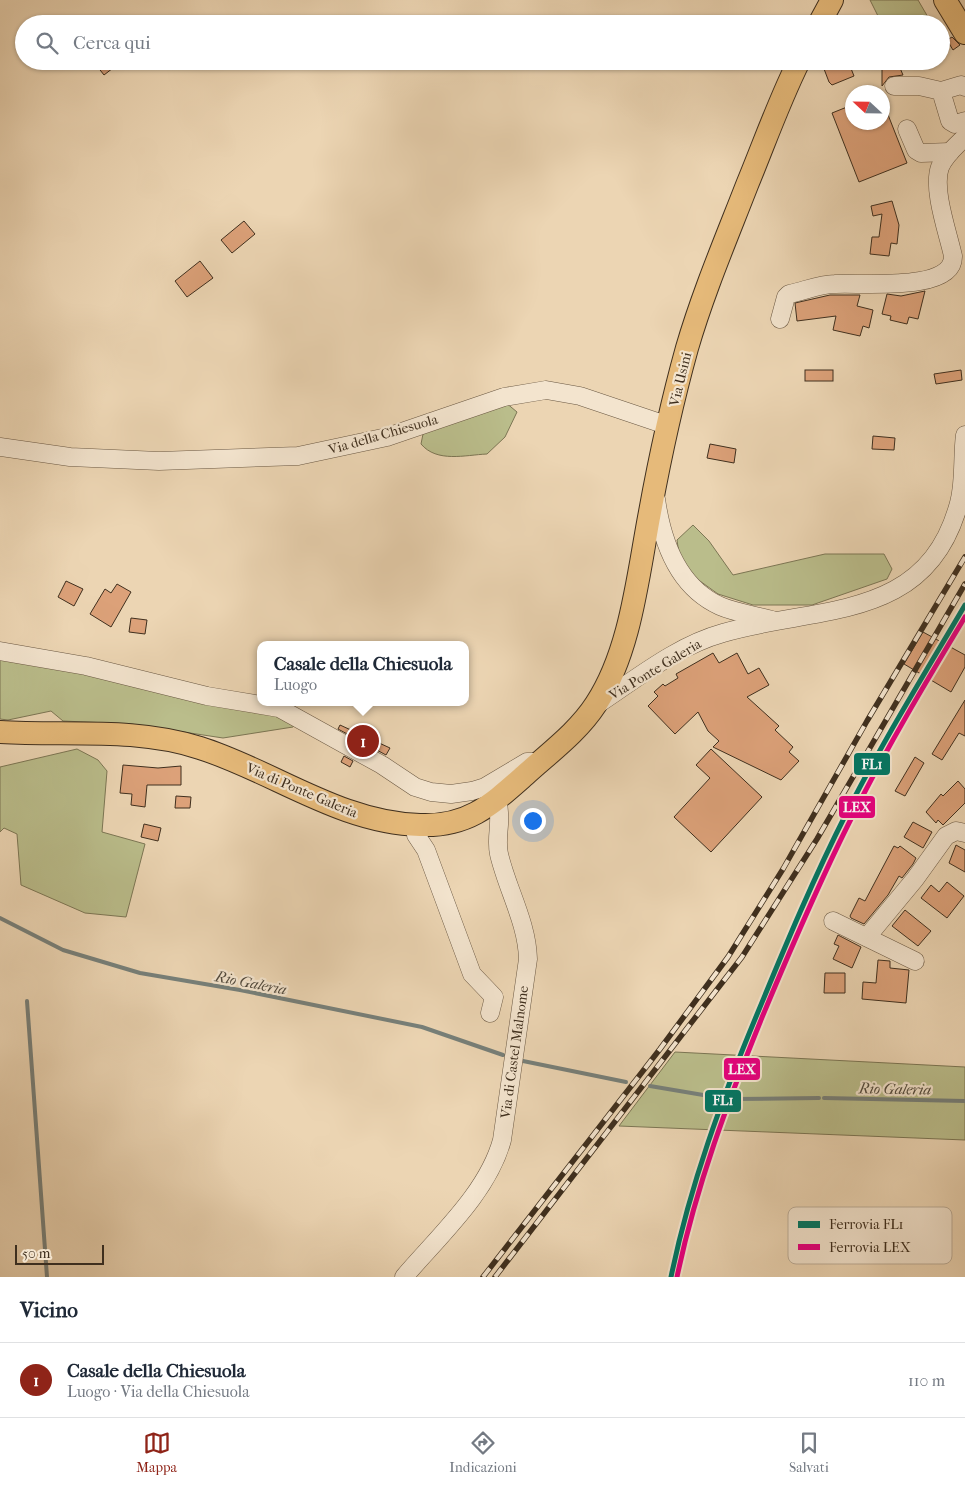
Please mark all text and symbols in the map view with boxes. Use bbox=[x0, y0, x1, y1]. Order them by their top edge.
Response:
search box bbox=[15, 15, 950, 70]
icon: search bbox=[33, 29, 61, 57]
text: Cerca qui bbox=[73, 32, 151, 54]
north arrow bbox=[845, 85, 890, 130]
street label: Via Usini bbox=[665, 350, 695, 409]
street label: Via della Chiesuola bbox=[326, 411, 440, 459]
street label: Via Ponte Galeria bbox=[605, 635, 705, 704]
popup bbox=[257, 641, 469, 706]
text: Casale della Chiesuola bbox=[274, 653, 452, 675]
text: Luogo bbox=[274, 675, 317, 694]
pin: 1 bbox=[347, 722, 379, 760]
line badge: FL1 bbox=[853, 752, 891, 776]
text: FL1 bbox=[861, 756, 882, 773]
street label: Via di Ponte Galeria bbox=[243, 759, 360, 822]
line badge: LEX bbox=[838, 795, 876, 819]
text: LEX bbox=[843, 799, 872, 816]
your location bbox=[520, 808, 546, 834]
water label: Rio Galeria bbox=[213, 967, 288, 999]
street label: Via di Castel Malnome bbox=[497, 984, 532, 1121]
line badge: LEX bbox=[723, 1057, 761, 1081]
text: LEX bbox=[728, 1061, 757, 1078]
water label: Rio Galeria bbox=[858, 1079, 931, 1099]
line badge: FL1 bbox=[704, 1089, 742, 1113]
text: FL1 bbox=[712, 1092, 733, 1109]
legend bbox=[788, 1207, 952, 1264]
text: Ferrovia FL1 bbox=[829, 1216, 904, 1233]
text: Ferrovia LEX bbox=[829, 1239, 911, 1256]
scale bar bbox=[15, 1242, 104, 1265]
text: 50 m bbox=[22, 1245, 50, 1262]
text: Vicino bbox=[20, 1298, 78, 1322]
text: Casale della Chiesuola bbox=[67, 1360, 246, 1382]
text: 1 bbox=[33, 1371, 39, 1390]
text: 110 m bbox=[908, 1371, 945, 1390]
text: Luogo · Via della Chiesuola bbox=[67, 1382, 250, 1401]
tab: Mappa bbox=[136, 1429, 177, 1476]
tab: Indicazioni bbox=[449, 1429, 517, 1476]
tab: Salvati bbox=[789, 1429, 829, 1476]

